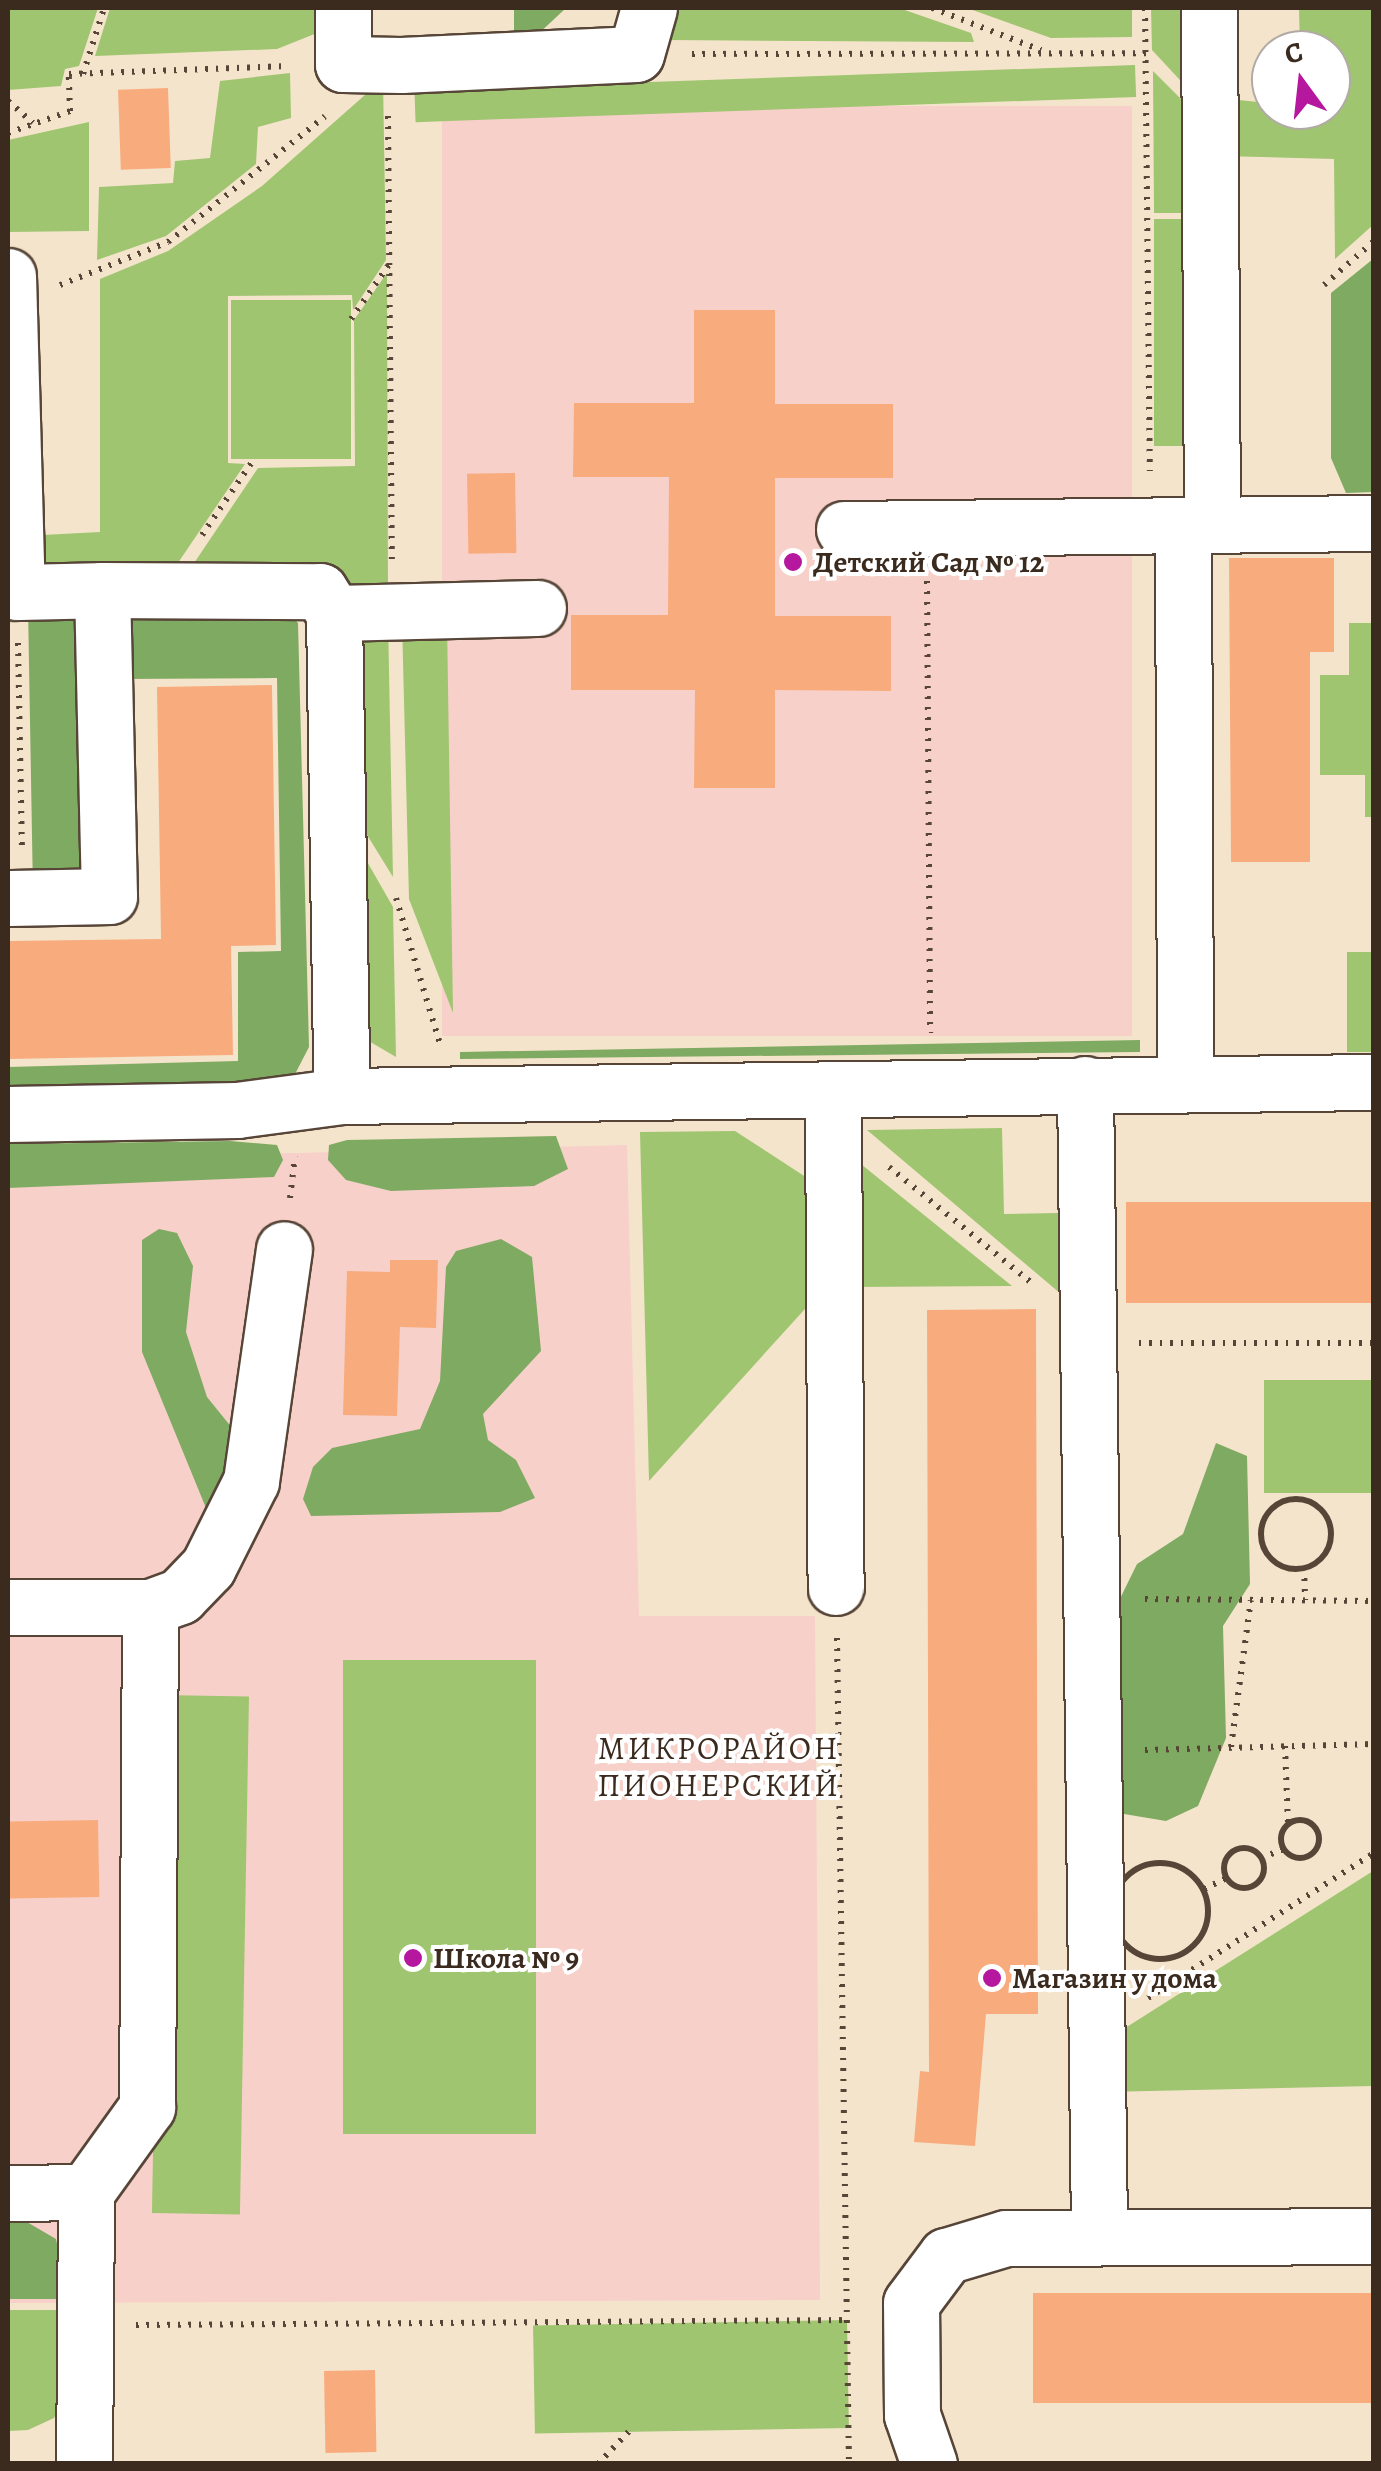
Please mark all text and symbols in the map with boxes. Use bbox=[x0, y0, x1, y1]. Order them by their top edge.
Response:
north arrow bbox=[1251, 30, 1351, 130]
text: С bbox=[1281, 32, 1307, 74]
place label: Детский Сад № 12 bbox=[813, 544, 1044, 580]
marker: Детский Сад № 12 bbox=[782, 551, 804, 573]
district label: МИКРОРАЙОН ПИОНЕРСКИЙ bbox=[597, 1730, 841, 1805]
place label: Школа № 9 bbox=[433, 1940, 579, 1976]
marker: Школа № 9 bbox=[402, 1947, 424, 1969]
place label: Магазин у дома bbox=[1012, 1960, 1217, 1996]
marker: Магазин у дома bbox=[981, 1967, 1003, 1989]

